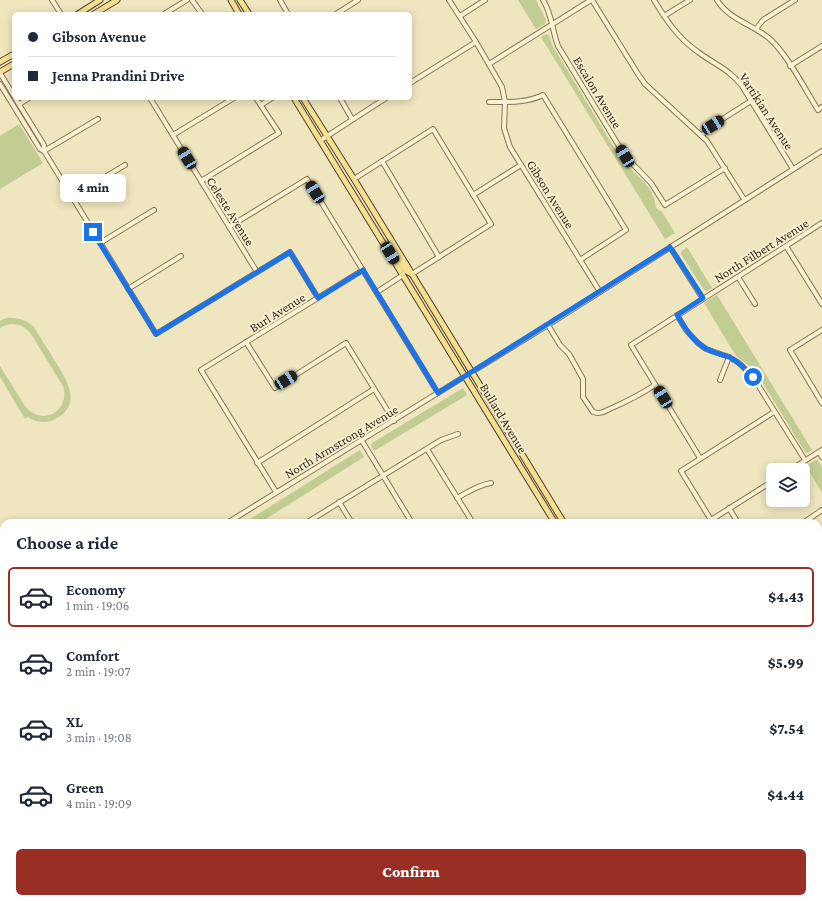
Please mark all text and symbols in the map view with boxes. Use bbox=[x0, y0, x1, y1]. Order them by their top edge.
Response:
text: Gibson Avenue bbox=[52, 29, 146, 45]
street label: Escalon Avenue bbox=[570, 54, 625, 131]
text: Jenna Prandini Drive bbox=[52, 68, 184, 84]
street label: Vartikian Avenue bbox=[736, 70, 797, 153]
car bbox=[700, 114, 726, 136]
car bbox=[614, 143, 636, 169]
car bbox=[176, 145, 198, 171]
street label: Gibson Avenue bbox=[524, 157, 578, 231]
callout: 4 min bbox=[60, 174, 126, 202]
street label: Celeste Avenue bbox=[203, 174, 258, 249]
car bbox=[304, 179, 326, 205]
text: 4 min bbox=[77, 180, 109, 195]
street label: North Filbert Avenue bbox=[711, 215, 811, 286]
route end bbox=[84, 223, 102, 241]
car bbox=[379, 240, 401, 266]
street label: Burl Avenue bbox=[247, 289, 308, 335]
route start bbox=[744, 368, 762, 386]
car bbox=[273, 369, 299, 391]
street label: Bullard Avenue bbox=[477, 381, 530, 456]
car bbox=[652, 384, 674, 410]
street label: North Armstrong Avenue bbox=[282, 401, 401, 481]
map controls bbox=[766, 463, 810, 507]
button: layers bbox=[766, 463, 810, 507]
text: Choose a ride bbox=[16, 533, 118, 553]
icon: car bbox=[18, 579, 54, 615]
text: Economy bbox=[66, 582, 125, 598]
text: $4.43 bbox=[768, 589, 804, 605]
text: 1 min · 19:06 bbox=[66, 598, 129, 613]
icon: car bbox=[18, 645, 54, 681]
text: Comfort bbox=[66, 648, 120, 664]
text: $5.99 bbox=[768, 655, 804, 671]
text: 2 min · 19:07 bbox=[66, 664, 130, 679]
icon: car bbox=[18, 711, 54, 747]
text: XL bbox=[66, 714, 83, 730]
text: $7.54 bbox=[769, 721, 804, 737]
text: 3 min · 19:08 bbox=[66, 730, 132, 745]
icon: car bbox=[18, 777, 54, 813]
text: Green bbox=[66, 780, 104, 796]
text: $4.44 bbox=[767, 787, 804, 803]
text: 4 min · 19:09 bbox=[66, 796, 132, 811]
button: Confirm bbox=[16, 849, 806, 895]

